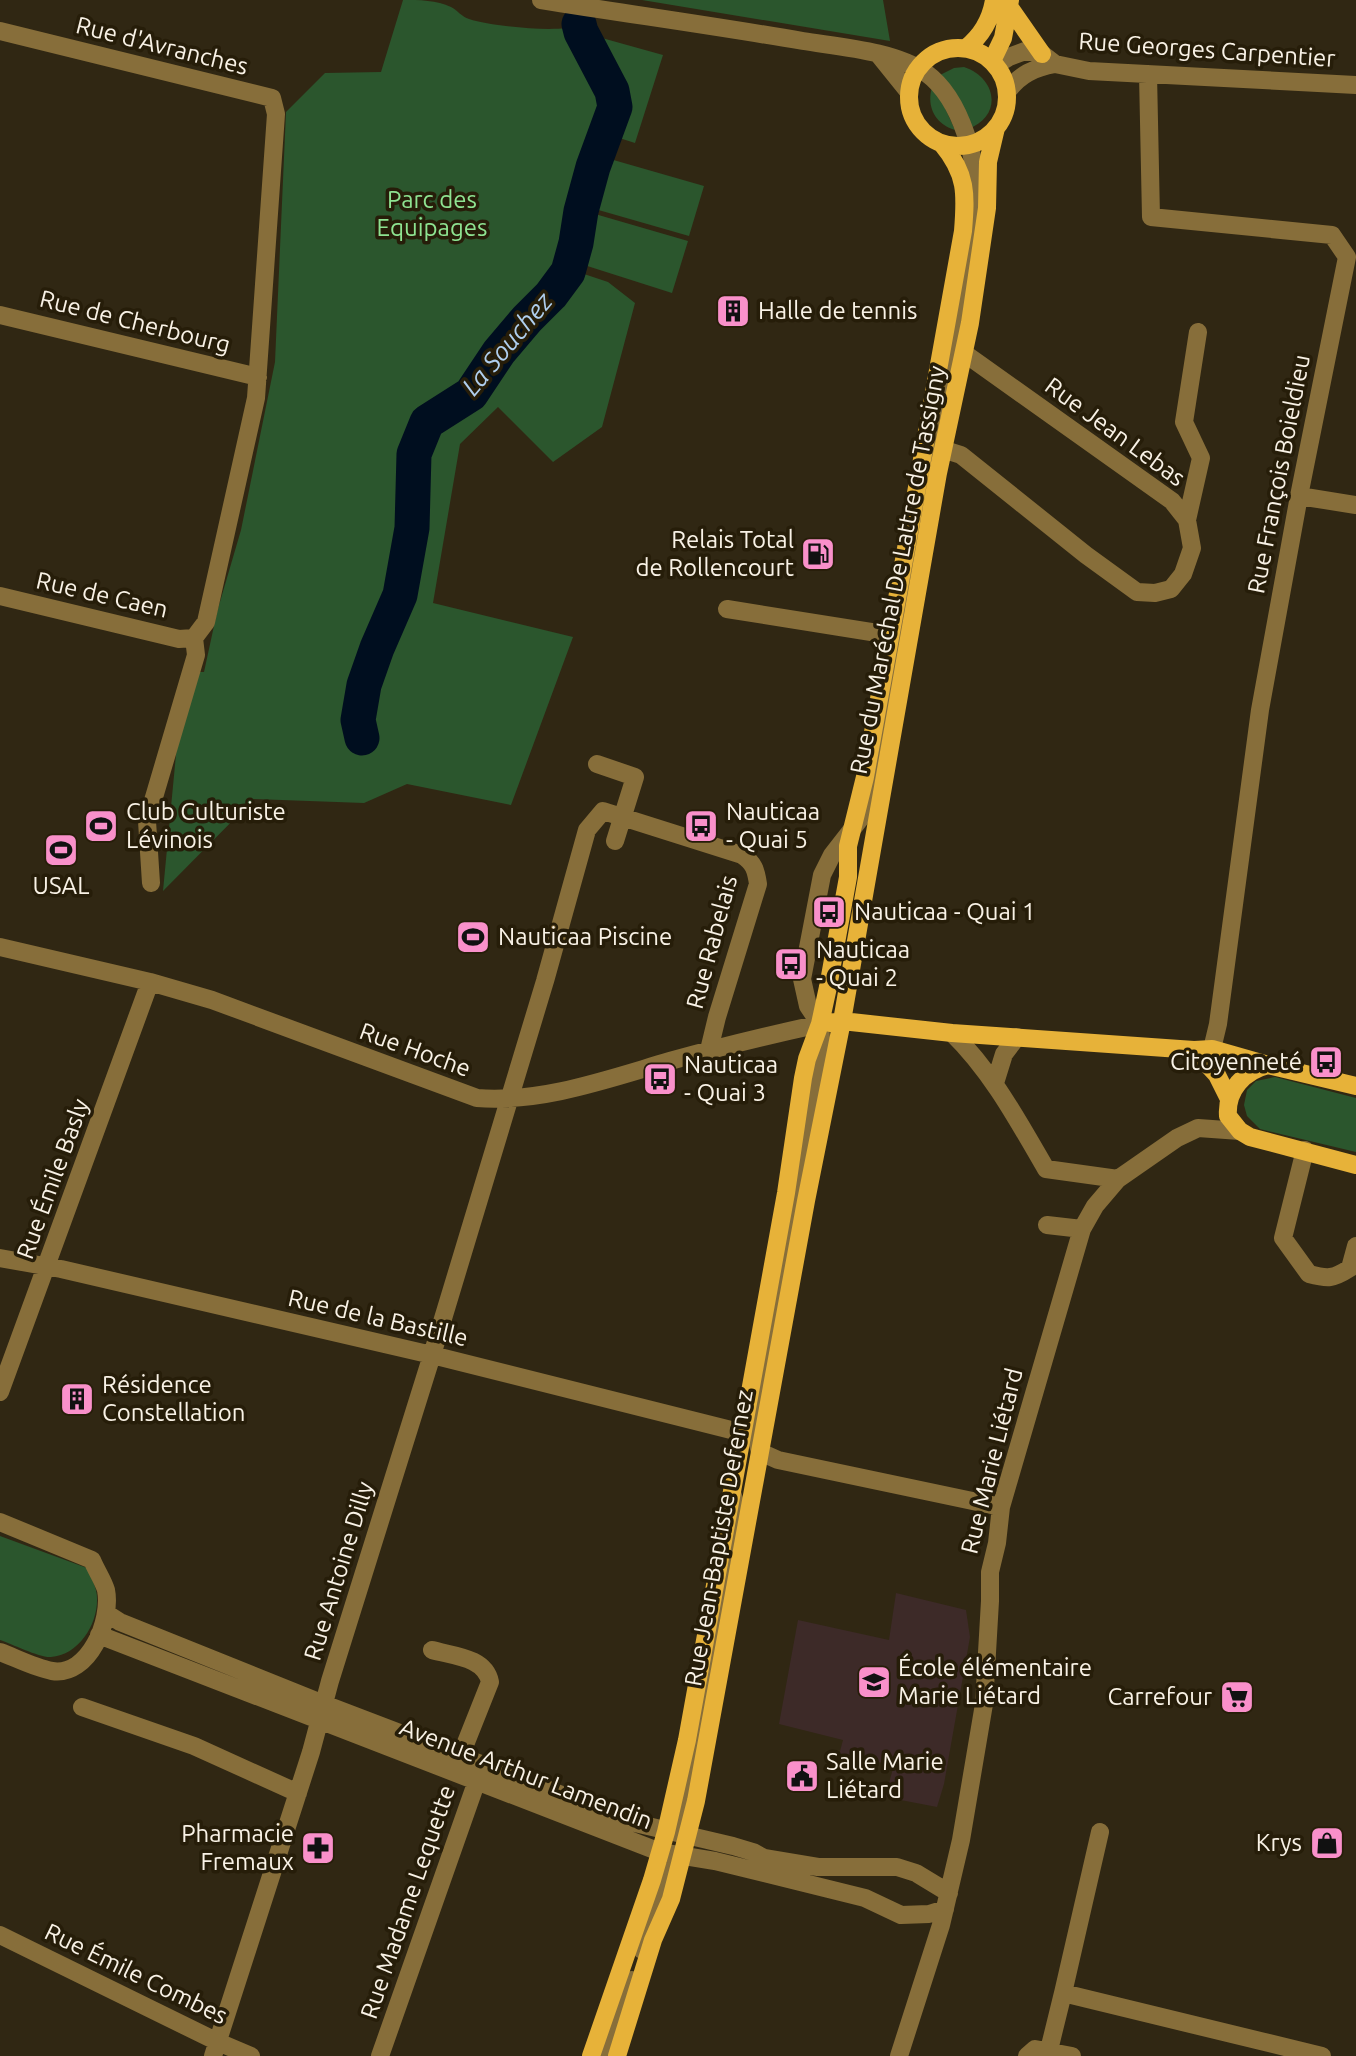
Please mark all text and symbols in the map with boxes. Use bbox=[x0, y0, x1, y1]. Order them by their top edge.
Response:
street label: Rue d'Avranches bbox=[73, 11, 251, 80]
street label: Rue Georges Carpentier bbox=[1078, 27, 1336, 72]
park label: Parc des Equipages bbox=[377, 186, 487, 241]
street label: Rue de Cherbourg bbox=[37, 285, 233, 358]
water label: La Souchez bbox=[456, 286, 559, 401]
building icon: Halle de tennis bbox=[714, 292, 752, 330]
place label: Halle de tennis bbox=[758, 297, 917, 324]
street label: Rue François Boieldieu bbox=[1242, 352, 1315, 596]
street label: Rue du Maréchal De Lattre de Tassigny bbox=[845, 363, 950, 776]
street label: Rue Jean Lebas bbox=[1040, 372, 1190, 491]
place label: Relais Total de Rollencourt bbox=[635, 526, 795, 581]
fuel station icon: Relais Total de Rollencourt bbox=[799, 535, 837, 573]
street label: Rue de Caen bbox=[34, 566, 171, 623]
place label: Club Culturiste Lévinois bbox=[126, 798, 286, 853]
place label: Nauticaa - Quai 5 bbox=[726, 798, 820, 853]
sports icon: Club Culturiste Lévinois bbox=[82, 807, 120, 845]
bus stop icon: Nauticaa - Quai 5 bbox=[682, 807, 720, 845]
sports icon: USAL bbox=[42, 831, 80, 869]
place label: USAL bbox=[33, 872, 89, 899]
street label: Rue Rabelais bbox=[681, 872, 742, 1011]
bus stop icon: Nauticaa - Quai 1 bbox=[810, 893, 848, 931]
place label: Nauticaa - Quai 1 bbox=[854, 898, 1036, 925]
sports icon: Nauticaa Piscine bbox=[454, 918, 492, 956]
place label: Nauticaa Piscine bbox=[498, 923, 672, 950]
place label: Nauticaa - Quai 2 bbox=[816, 936, 910, 991]
bus stop icon: Nauticaa - Quai 2 bbox=[772, 945, 810, 983]
street label: Rue Hoche bbox=[356, 1017, 474, 1082]
bus stop icon: Citoyenneté bbox=[1307, 1043, 1345, 1081]
place label: Citoyenneté bbox=[1170, 1048, 1302, 1075]
place label: Nauticaa - Quai 3 bbox=[684, 1051, 778, 1106]
bus stop icon: Nauticaa - Quai 3 bbox=[641, 1060, 679, 1098]
street label: Rue Émile Basly bbox=[10, 1094, 94, 1263]
street label: Rue de la Bastille bbox=[286, 1284, 471, 1351]
street label: Rue Marie Liétard bbox=[955, 1365, 1028, 1557]
place label: Résidence Constellation bbox=[102, 1371, 245, 1426]
building icon: Résidence Constellation bbox=[58, 1380, 96, 1418]
street label: Rue Jean-Baptiste Defernez bbox=[679, 1388, 758, 1688]
street label: Rue Antoine Dilly bbox=[299, 1478, 379, 1663]
place label: École élémentaire Marie Liétard bbox=[898, 1653, 1092, 1709]
school or university icon: École élémentaire Marie Liétard bbox=[855, 1663, 893, 1701]
supermarket icon: Carrefour bbox=[1218, 1678, 1256, 1716]
place label: Carrefour bbox=[1108, 1683, 1212, 1710]
street label: Avenue Arthur Lamendin bbox=[396, 1713, 656, 1834]
place label: Salle Marie Liétard bbox=[826, 1748, 944, 1803]
public building icon: Salle Marie Liétard bbox=[783, 1757, 821, 1795]
street label: Rue Madame Lequette bbox=[355, 1782, 460, 2022]
place label: Pharmacie Fremaux bbox=[181, 1820, 294, 1875]
shop icon: Krys bbox=[1308, 1824, 1346, 1862]
pharmacy icon: Pharmacie Fremaux bbox=[299, 1829, 337, 1867]
place label: Krys bbox=[1256, 1829, 1302, 1856]
street label: Rue Émile Combes bbox=[41, 1917, 232, 2029]

